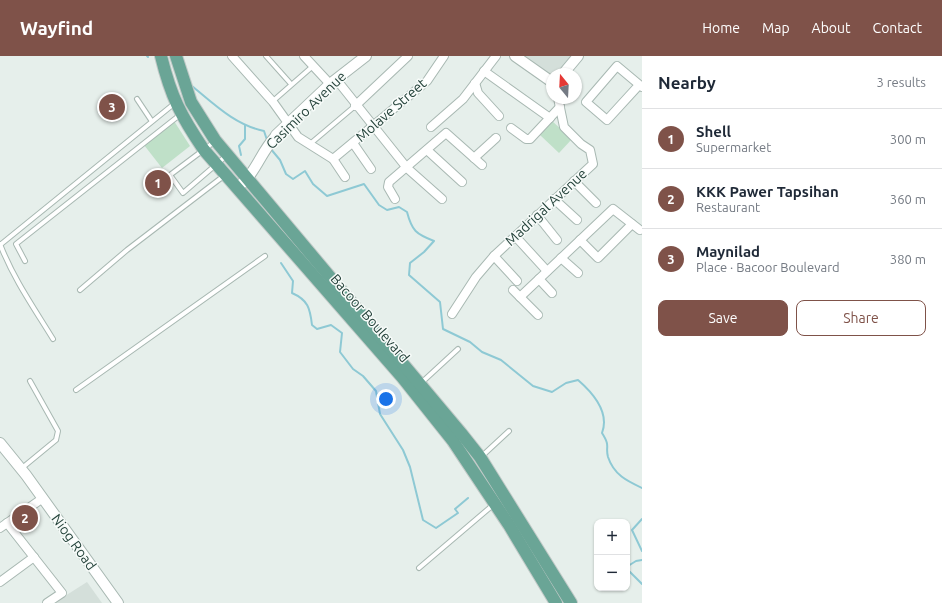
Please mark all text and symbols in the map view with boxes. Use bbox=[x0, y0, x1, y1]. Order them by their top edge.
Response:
text: Wayfind bbox=[20, 17, 93, 39]
text: Home bbox=[702, 20, 740, 36]
text: Map bbox=[762, 20, 790, 36]
text: About bbox=[812, 20, 851, 36]
text: Contact bbox=[873, 20, 922, 36]
street label: Casimiro Avenue bbox=[263, 68, 349, 152]
north arrow bbox=[546, 68, 582, 104]
text: Nearby bbox=[658, 73, 716, 92]
street label: Molave Street bbox=[353, 75, 430, 145]
text: 3 results bbox=[876, 75, 926, 89]
pin: 3 bbox=[99, 92, 125, 122]
text: Shell bbox=[696, 123, 731, 140]
text: 1 bbox=[667, 132, 675, 146]
text: 300 m bbox=[890, 132, 926, 146]
text: Supermarket bbox=[696, 140, 771, 154]
street label: Madrigal Avenue bbox=[502, 165, 590, 249]
pin: 1 bbox=[145, 168, 171, 198]
text: KKK Pawer Tapsihan bbox=[696, 183, 839, 200]
text: 2 bbox=[667, 192, 675, 206]
text: 360 m bbox=[890, 192, 926, 206]
text: Restaurant bbox=[696, 200, 760, 214]
text: Maynilad bbox=[696, 243, 760, 260]
text: 3 bbox=[667, 252, 675, 266]
text: 380 m bbox=[890, 252, 926, 266]
text: Place · Bacoor Boulevard bbox=[696, 260, 840, 274]
street label: Bacoor Boulevard bbox=[327, 271, 413, 365]
button: Save bbox=[658, 300, 788, 336]
button: Share bbox=[796, 300, 926, 336]
your location bbox=[376, 389, 396, 409]
pin: 2 bbox=[12, 503, 38, 533]
street label: Niog Road bbox=[48, 511, 100, 573]
map controls bbox=[594, 519, 630, 591]
button: + bbox=[594, 519, 630, 555]
button: − bbox=[594, 555, 630, 591]

